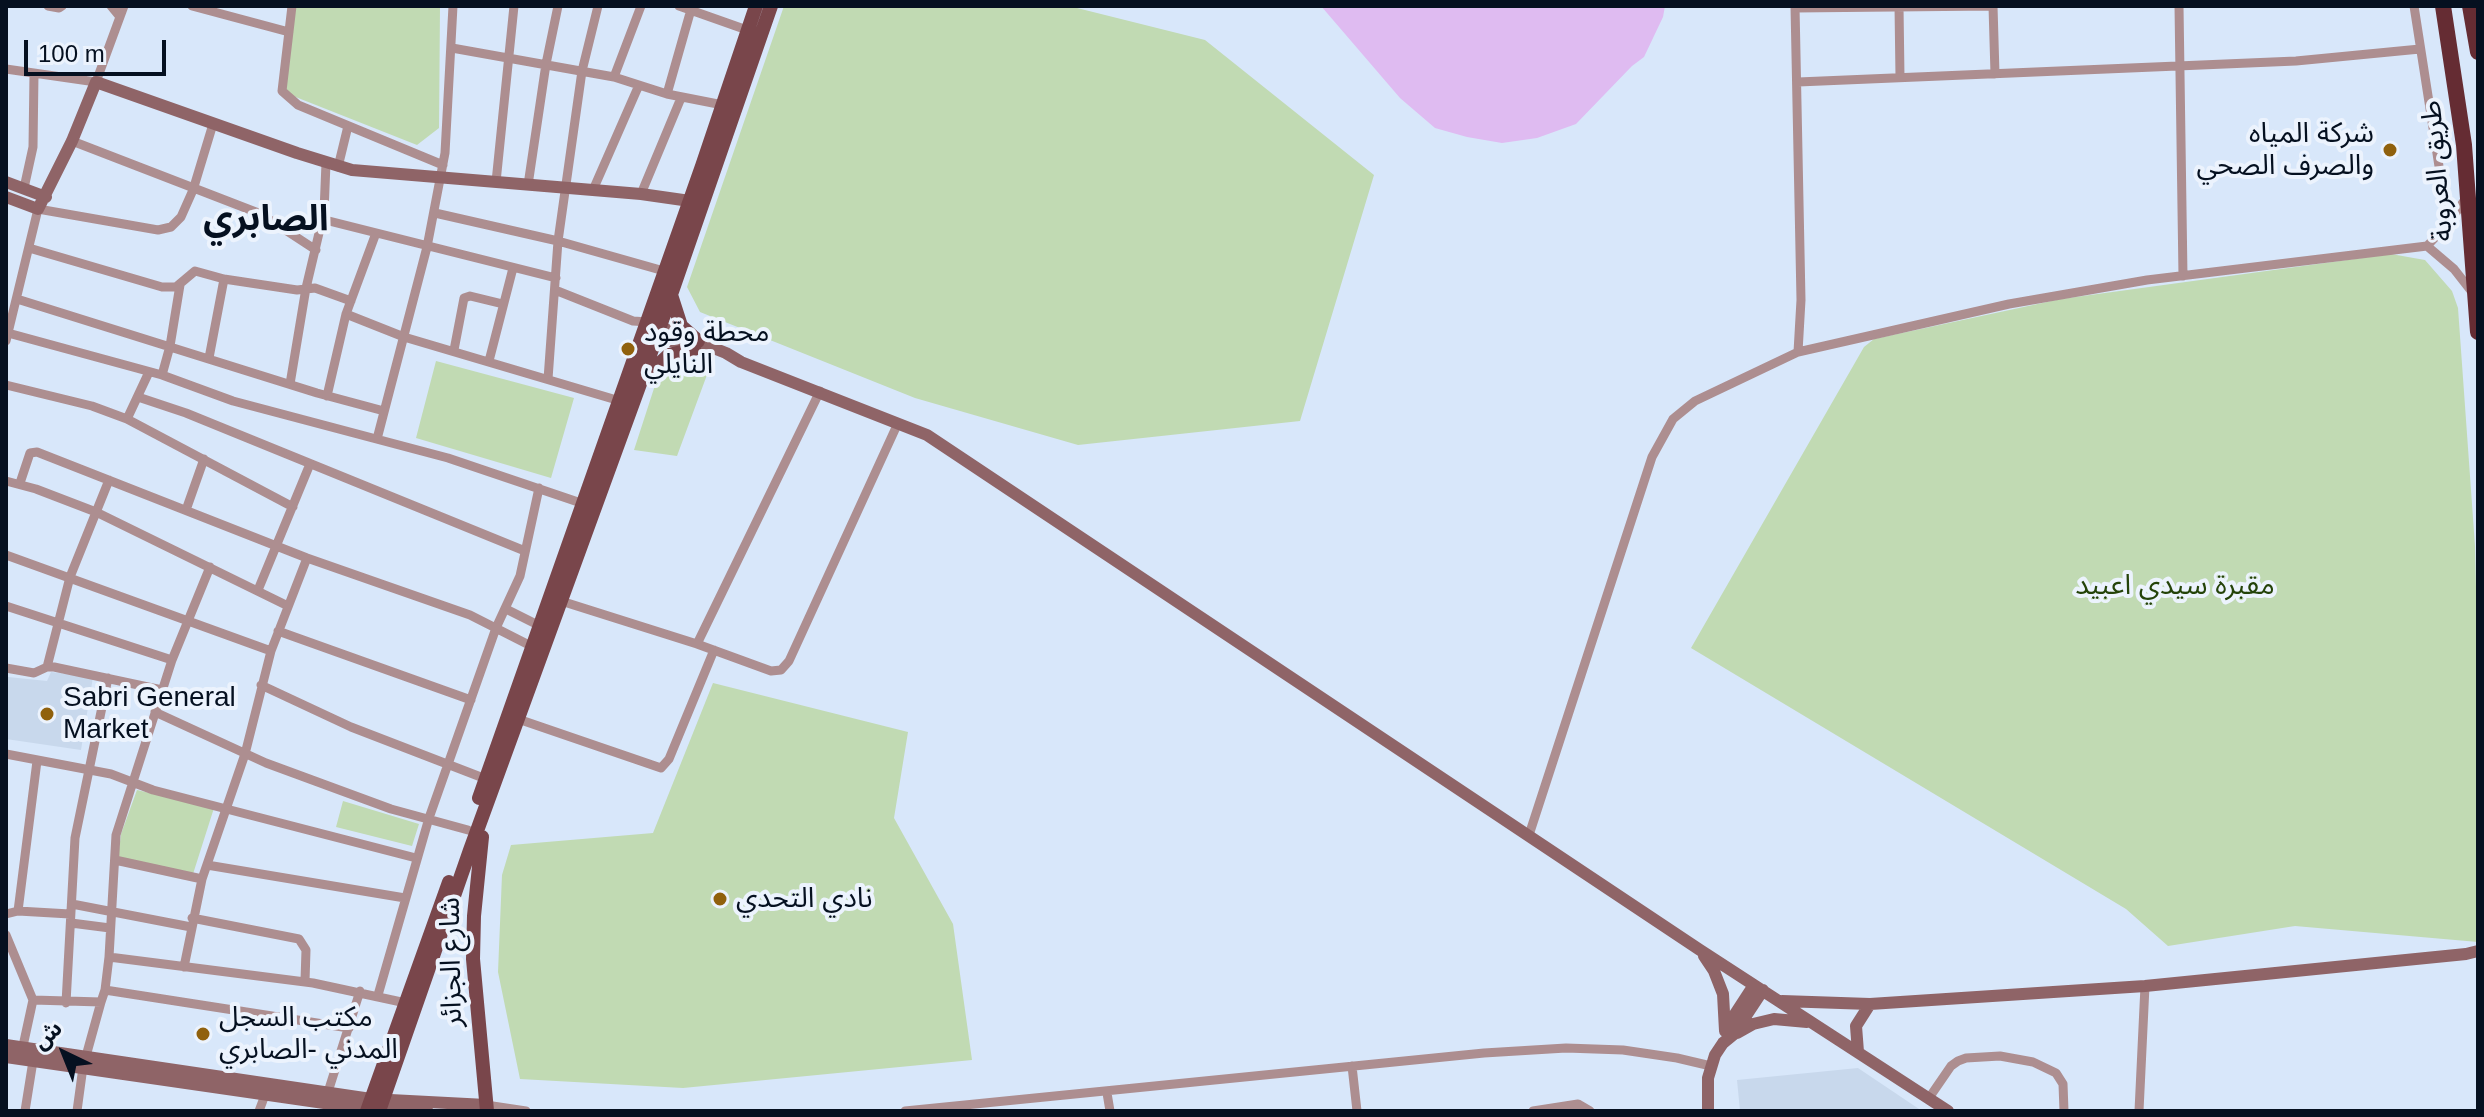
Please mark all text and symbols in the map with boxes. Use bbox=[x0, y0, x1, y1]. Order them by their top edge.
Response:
scale bar bbox=[28, 24, 170, 74]
text: 100 m bbox=[38, 40, 105, 67]
street label: طريق العروبة bbox=[2415, 99, 2461, 243]
place label: شركة المياه والصرف الصحي bbox=[2196, 117, 2374, 183]
marker: شركة المياه والصرف الصحي bbox=[2381, 141, 2399, 159]
district label: الصابري bbox=[203, 198, 329, 242]
place label: محطة وقود النايلي bbox=[644, 316, 769, 382]
marker: محطة وقود النايلي bbox=[619, 340, 637, 358]
park label: مقبرة سيدي اعبيد bbox=[2075, 569, 2275, 603]
place label: Sabri General Market bbox=[63, 681, 236, 747]
marker: Sabri General Market bbox=[38, 705, 56, 723]
place label: نادي التحدي bbox=[736, 882, 872, 916]
marker: نادي التحدي bbox=[711, 890, 729, 908]
street label: شارع الجزائر bbox=[434, 897, 470, 1027]
place label: مكتب السجل المدني -الصابري bbox=[219, 1001, 398, 1067]
north arrow bbox=[24, 1013, 104, 1093]
text: ش bbox=[28, 1016, 67, 1055]
marker: مكتب السجل المدني -الصابري bbox=[194, 1025, 212, 1043]

